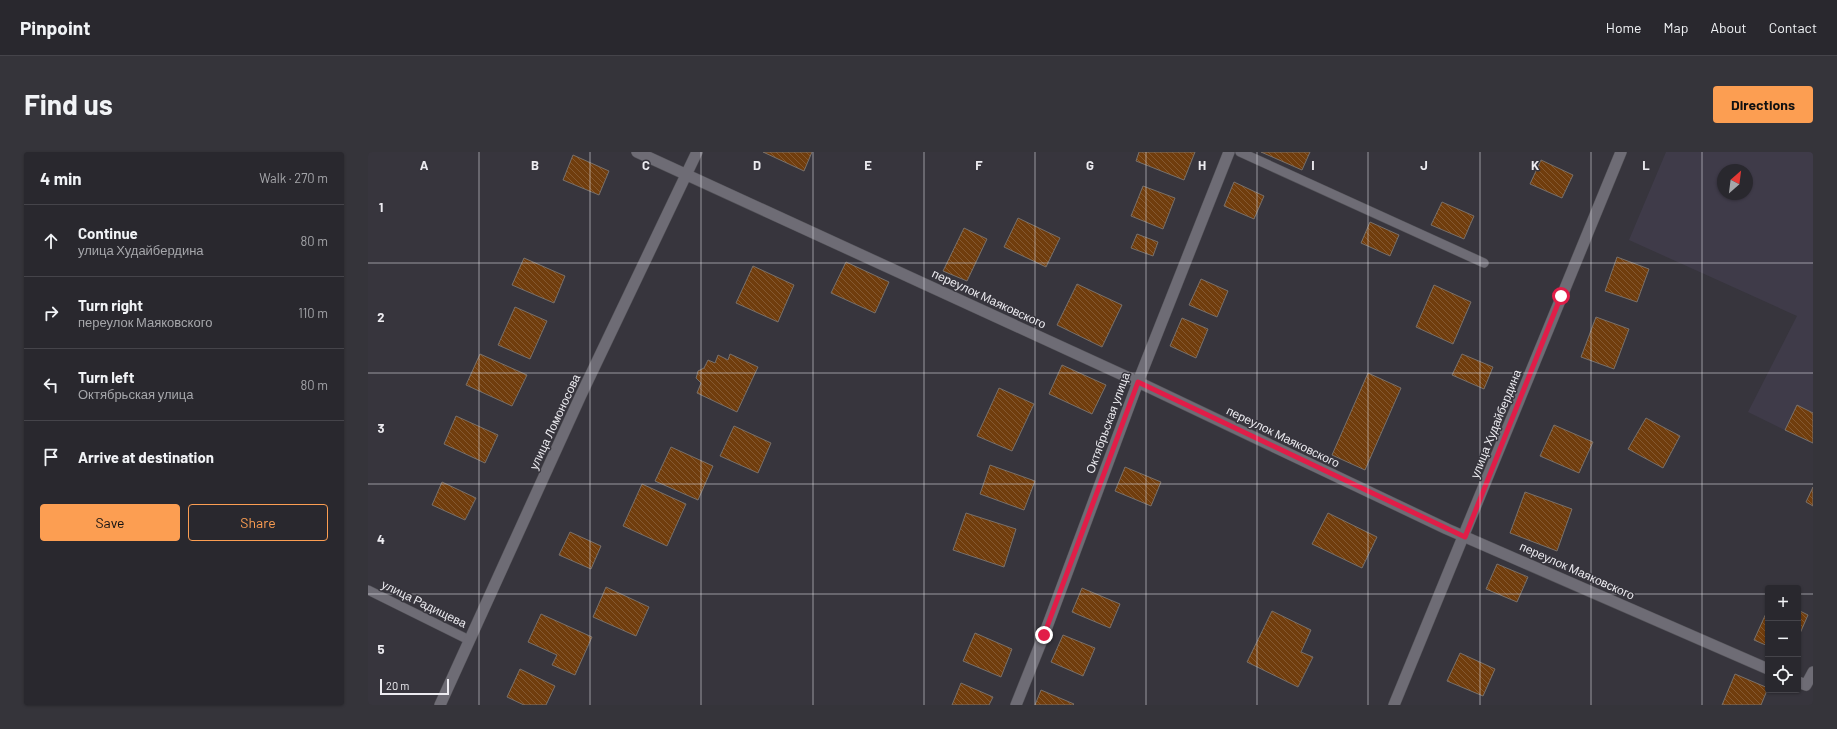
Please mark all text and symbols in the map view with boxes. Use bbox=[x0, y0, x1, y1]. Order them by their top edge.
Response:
text: Pinpoint bbox=[20, 16, 90, 39]
text: Home bbox=[1606, 19, 1642, 36]
text: Map bbox=[1664, 19, 1688, 36]
text: About bbox=[1710, 19, 1747, 36]
text: Contact bbox=[1769, 19, 1817, 36]
button: Directions bbox=[1713, 86, 1813, 123]
text: Find us bbox=[24, 87, 113, 121]
text: A bbox=[420, 157, 429, 173]
text: B bbox=[531, 157, 539, 173]
text: C bbox=[642, 157, 650, 173]
text: D bbox=[753, 157, 761, 173]
text: E bbox=[864, 157, 872, 173]
text: F bbox=[975, 157, 983, 173]
text: G bbox=[1086, 157, 1094, 173]
text: H bbox=[1198, 157, 1206, 173]
text: I bbox=[1311, 157, 1315, 173]
text: J bbox=[1420, 157, 1428, 173]
text: K bbox=[1531, 157, 1539, 173]
text: L bbox=[1642, 157, 1650, 173]
north arrow bbox=[1717, 164, 1753, 200]
text: 4 min bbox=[40, 168, 82, 188]
text: Walk · 270 m bbox=[259, 170, 328, 186]
text: 1 bbox=[379, 199, 383, 215]
text: Continue bbox=[78, 224, 138, 242]
icon: ahead bbox=[40, 230, 62, 252]
text: 80 m bbox=[301, 233, 328, 249]
text: улица Худайбердина bbox=[78, 242, 204, 258]
street label: переулок Маяковского bbox=[930, 266, 1049, 332]
route start bbox=[1552, 287, 1570, 305]
text: Turn right bbox=[78, 296, 143, 314]
icon: right bbox=[40, 302, 62, 324]
text: 110 m bbox=[298, 305, 328, 321]
text: 2 bbox=[377, 309, 385, 325]
text: переулок Маяковского bbox=[78, 314, 212, 330]
street label: улица Худайбердина bbox=[1467, 367, 1524, 480]
text: Turn left bbox=[78, 368, 134, 386]
street label: Октябрьская улица bbox=[1082, 370, 1133, 475]
street label: улица Ломоносова bbox=[526, 371, 583, 472]
icon: left bbox=[40, 374, 62, 396]
text: 80 m bbox=[301, 377, 328, 393]
text: Октябрьская улица bbox=[78, 386, 193, 402]
street label: переулок Маяковского bbox=[1224, 403, 1343, 471]
text: 3 bbox=[377, 420, 385, 436]
icon: arrive bbox=[40, 446, 62, 468]
text: Arrive at destination bbox=[78, 448, 214, 466]
button: Save bbox=[40, 504, 180, 541]
button: Share bbox=[188, 504, 328, 541]
text: 4 bbox=[377, 531, 385, 547]
street label: переулок Маяковского bbox=[1517, 538, 1637, 603]
street label: улица Радищева bbox=[379, 576, 469, 631]
map controls bbox=[1765, 585, 1801, 693]
button: + bbox=[1765, 585, 1801, 621]
button: − bbox=[1765, 621, 1801, 657]
route end bbox=[1035, 626, 1053, 644]
text: 5 bbox=[377, 641, 385, 657]
button: locate bbox=[1765, 657, 1801, 693]
scale bar bbox=[380, 677, 449, 696]
text: 20 m bbox=[386, 679, 409, 692]

